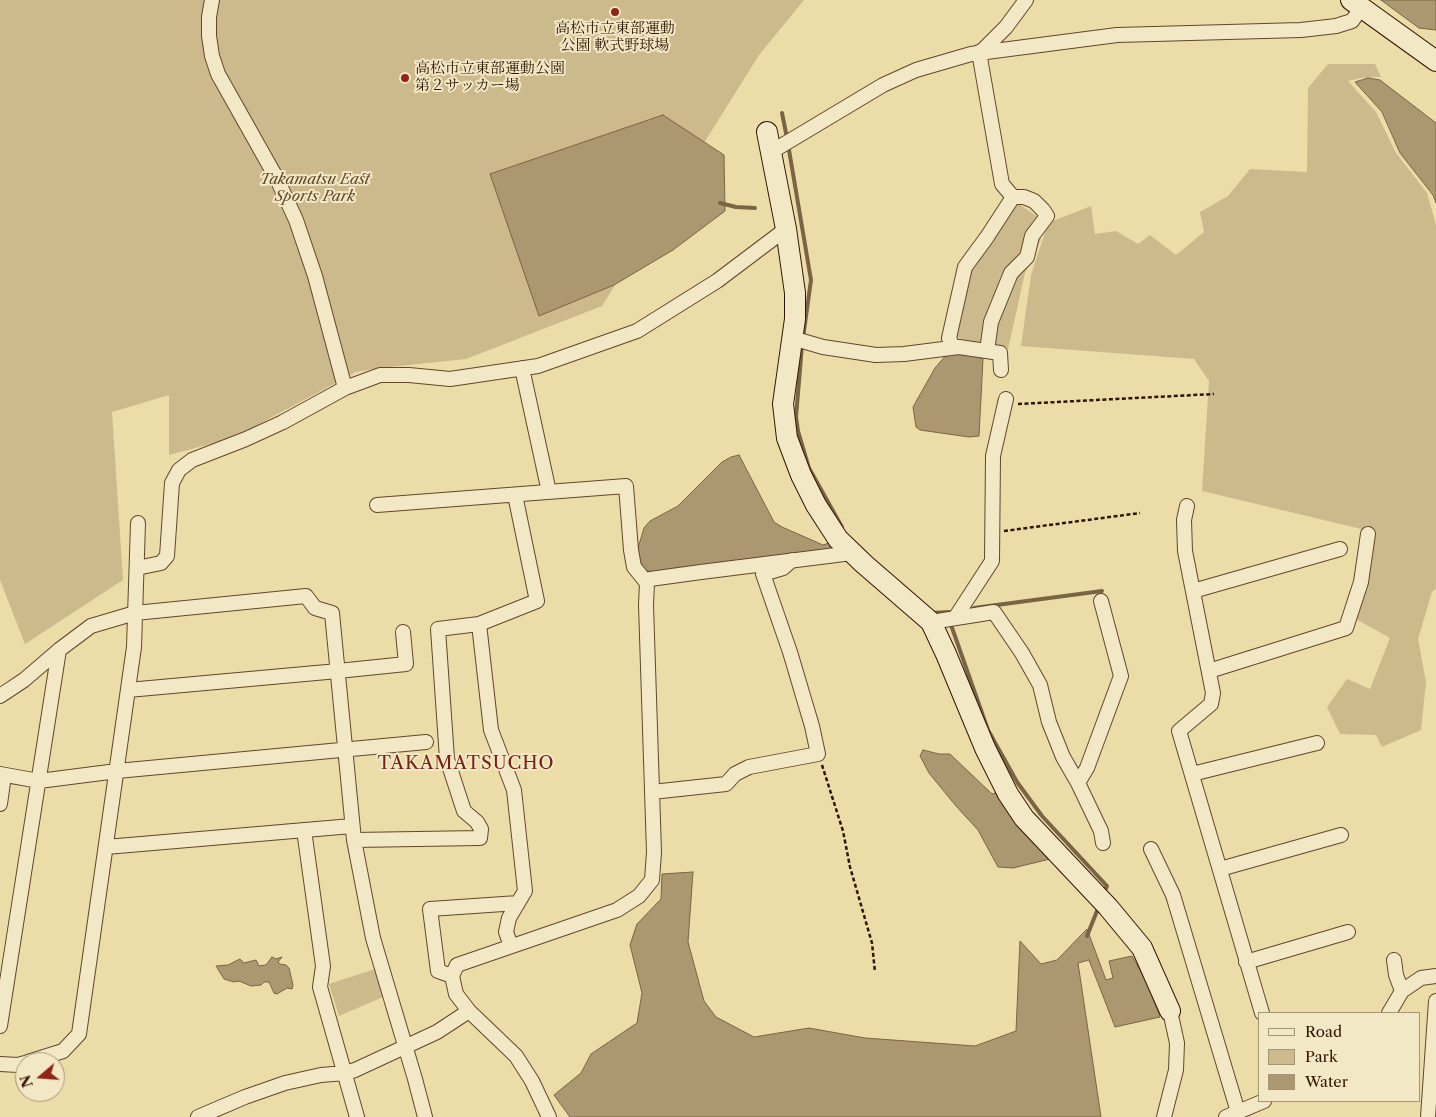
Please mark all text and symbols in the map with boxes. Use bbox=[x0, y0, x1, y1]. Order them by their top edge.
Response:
marker: 高松市立東部運動 公園 軟式野球場 bbox=[609, 6, 621, 18]
place label: 高松市立東部運動 公園 軟式野球場 bbox=[555, 20, 675, 55]
place label: 高松市立東部運動公園 第２サッカー場 bbox=[415, 60, 565, 95]
marker: 高松市立東部運動公園 第２サッカー場 bbox=[399, 72, 411, 84]
park label: Takamatsu East Sports Park bbox=[260, 171, 370, 206]
district label: TAKAMATSUCHO bbox=[376, 753, 556, 775]
legend bbox=[1258, 1012, 1421, 1102]
text: Road bbox=[1305, 1022, 1342, 1041]
text: Park bbox=[1305, 1047, 1338, 1066]
north arrow bbox=[15, 1052, 65, 1102]
text: Water bbox=[1305, 1072, 1348, 1091]
text: N bbox=[16, 1073, 37, 1090]

